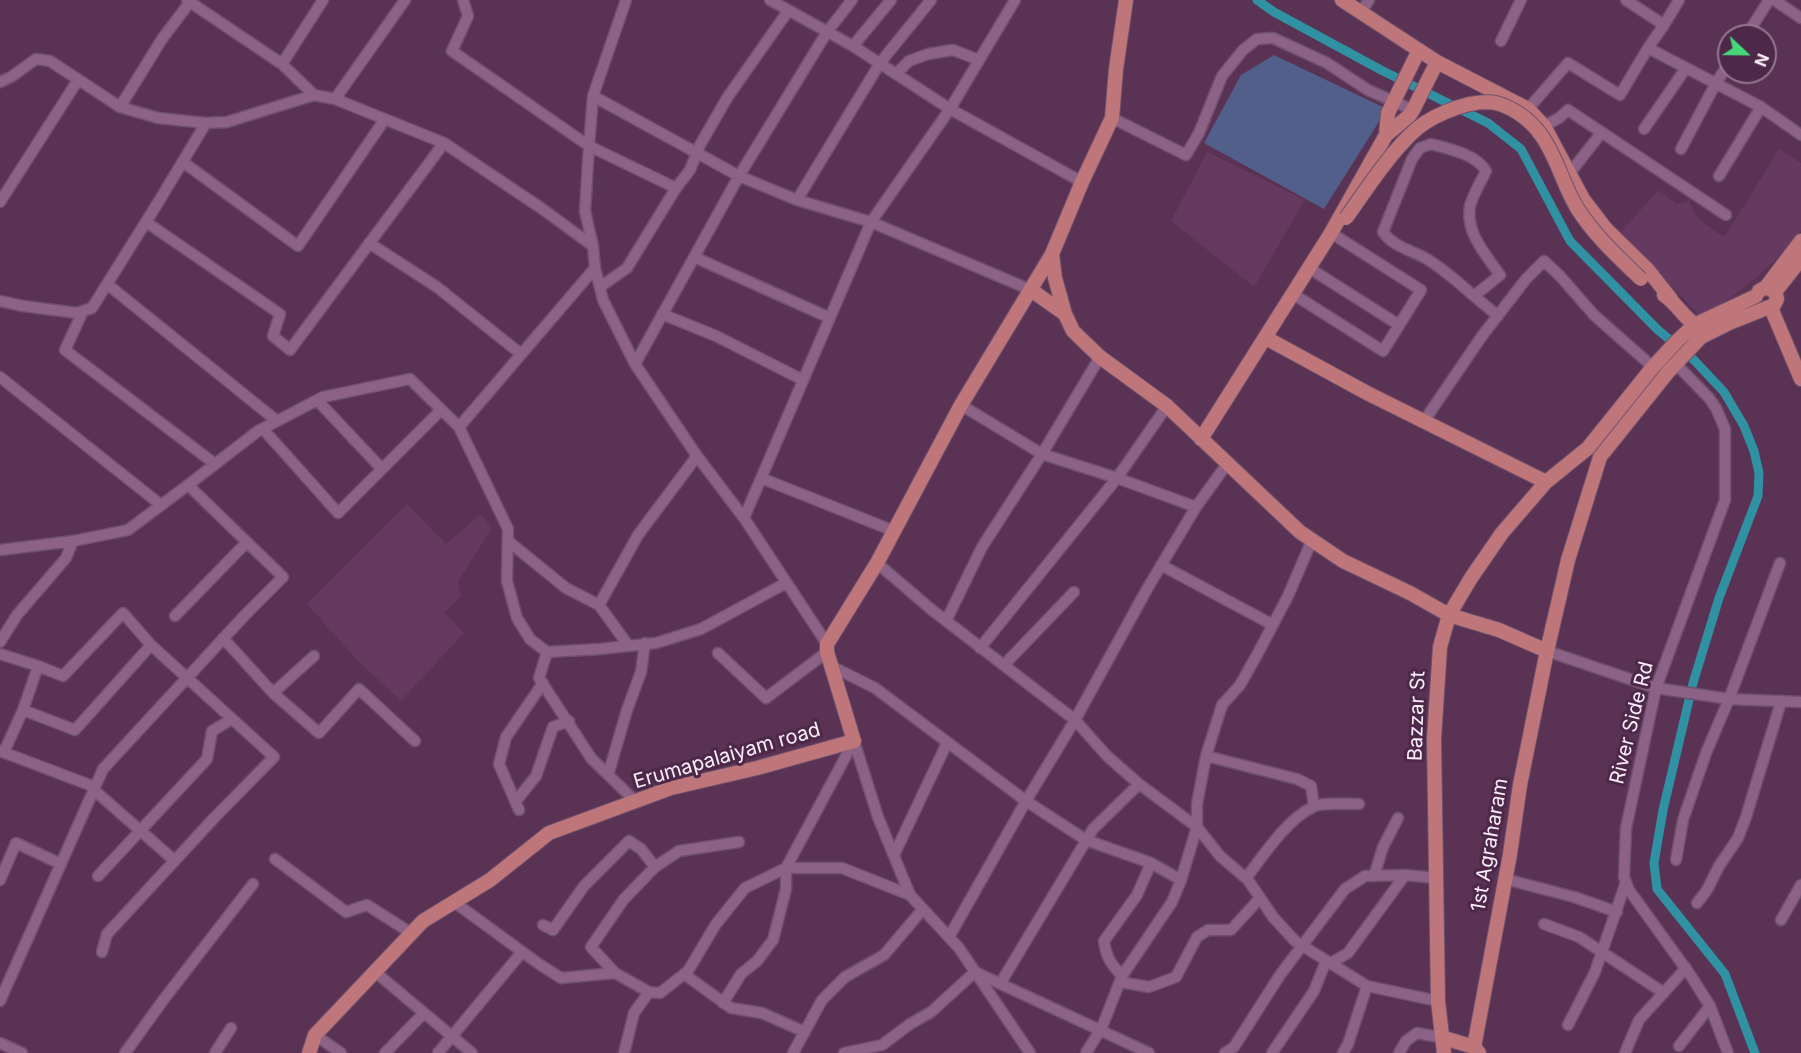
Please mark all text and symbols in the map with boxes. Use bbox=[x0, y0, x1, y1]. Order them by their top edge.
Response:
north arrow bbox=[1717, 24, 1777, 84]
text: N bbox=[1750, 51, 1773, 69]
street label: River Side Rd bbox=[1605, 659, 1659, 787]
street label: Bazzar St bbox=[1403, 671, 1431, 761]
street label: Erumapalaiyam road bbox=[631, 718, 823, 794]
street label: 1st Agraharam bbox=[1466, 776, 1514, 914]

